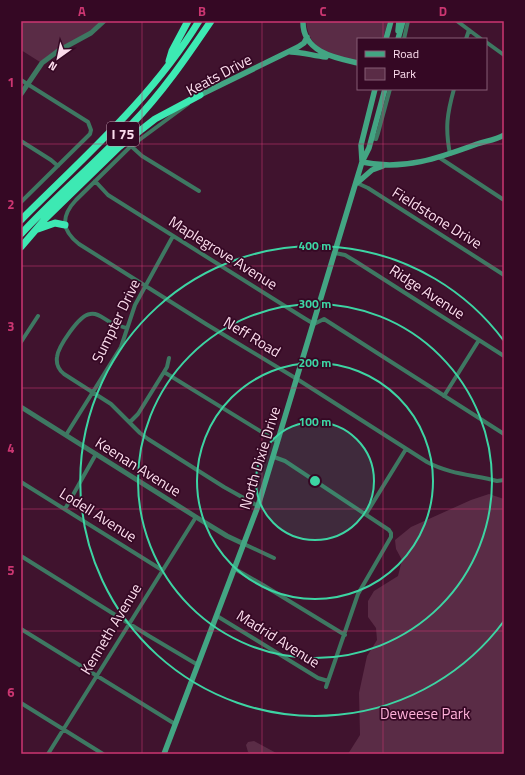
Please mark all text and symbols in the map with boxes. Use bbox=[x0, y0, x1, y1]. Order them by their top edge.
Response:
text: A bbox=[78, 1, 86, 21]
text: B bbox=[198, 1, 206, 21]
text: C bbox=[319, 1, 327, 21]
text: D bbox=[439, 1, 447, 21]
north arrow bbox=[38, 38, 78, 78]
legend bbox=[357, 38, 487, 90]
text: Road bbox=[393, 44, 419, 63]
street label: Keats Drive bbox=[182, 48, 256, 102]
text: N bbox=[45, 58, 60, 75]
text: Park bbox=[393, 64, 416, 83]
text: 1 bbox=[7, 72, 15, 92]
road number: I 75 bbox=[107, 122, 139, 146]
street label: Fieldstone Drive bbox=[388, 181, 487, 254]
text: 2 bbox=[7, 194, 15, 214]
street label: Maplegrove Avenue bbox=[164, 210, 282, 295]
text: 400 m bbox=[299, 236, 331, 255]
street label: Ridge Avenue bbox=[385, 259, 470, 325]
street label: Sumpter Drive bbox=[85, 275, 146, 367]
text: 300 m bbox=[299, 294, 331, 313]
street label: Neff Road bbox=[219, 310, 285, 363]
text: 3 bbox=[7, 316, 15, 336]
text: 200 m bbox=[299, 353, 331, 372]
street label: North Dixie Drive bbox=[233, 404, 286, 512]
text: 100 m bbox=[299, 412, 331, 431]
street label: Keenan Avenue bbox=[91, 431, 186, 502]
text: 4 bbox=[7, 438, 15, 458]
centre of rings bbox=[308, 474, 322, 488]
street label: Lodell Avenue bbox=[55, 482, 142, 548]
text: 5 bbox=[7, 560, 15, 580]
street label: Kenneth Avenue bbox=[74, 579, 147, 679]
street label: Madrid Avenue bbox=[232, 604, 325, 673]
text: 6 bbox=[7, 682, 15, 702]
park label: Deweese Park bbox=[380, 702, 470, 725]

